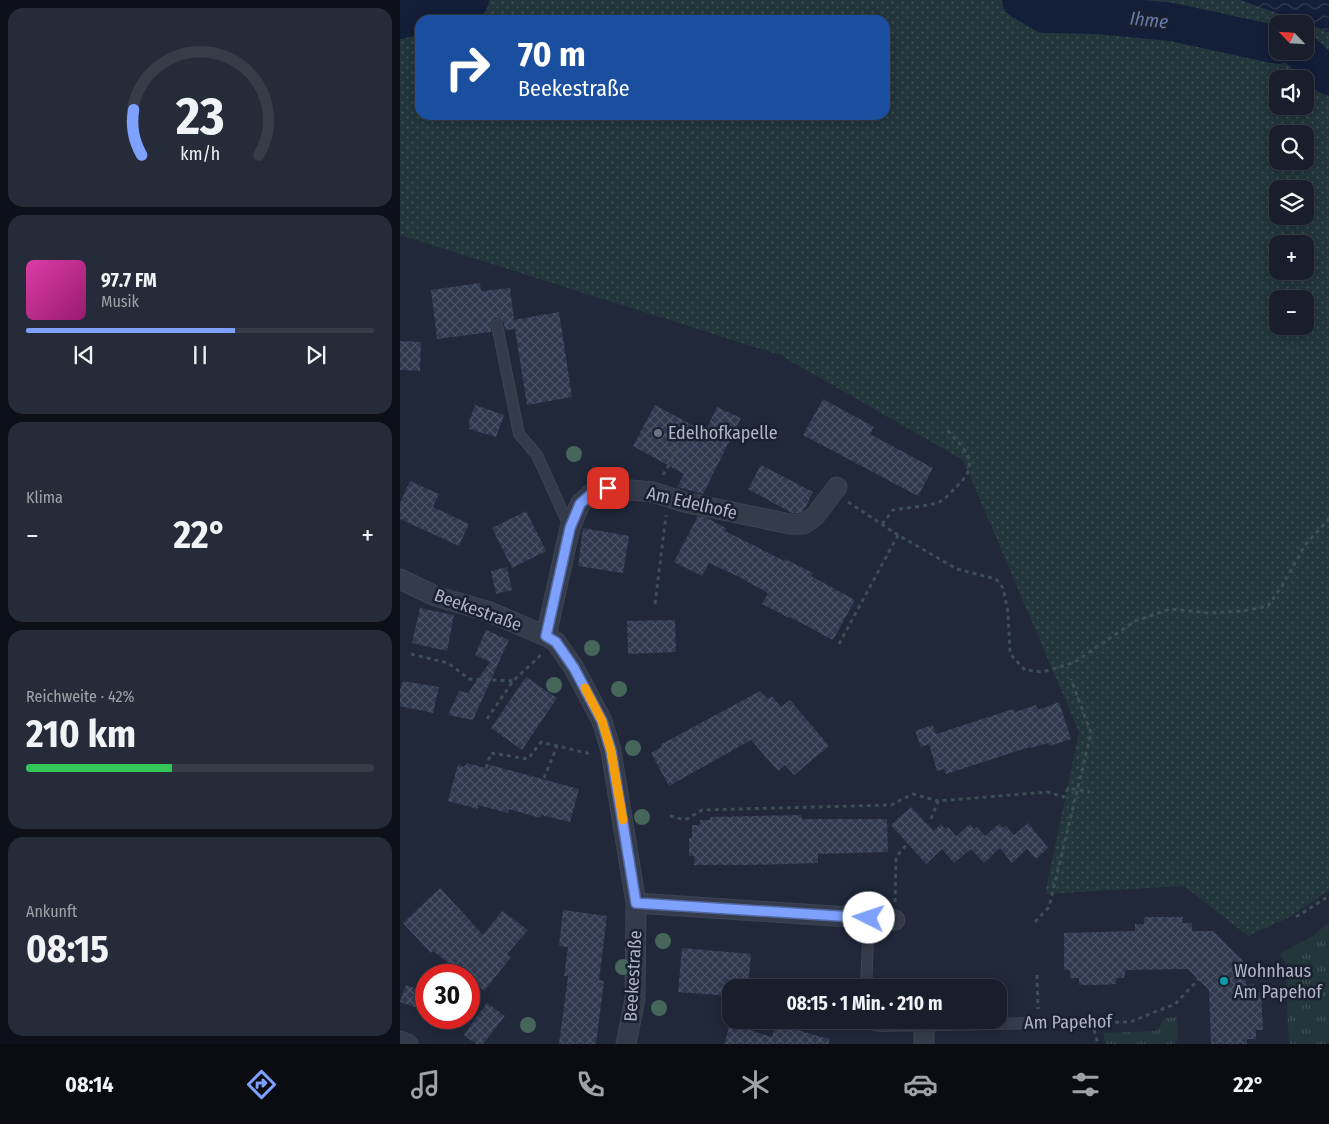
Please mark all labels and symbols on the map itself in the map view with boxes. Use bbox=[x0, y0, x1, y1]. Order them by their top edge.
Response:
water label: Ihme bbox=[1129, 7, 1169, 33]
north arrow bbox=[1269, 15, 1314, 60]
place label: Edelhofkapelle bbox=[668, 422, 778, 444]
marker: Edelhofkapelle bbox=[652, 427, 664, 439]
pin bbox=[587, 467, 629, 509]
street label: Am Edelhofe bbox=[645, 482, 739, 524]
street label: Beekestraße bbox=[431, 584, 525, 636]
position arrow bbox=[842, 891, 894, 943]
street label: Beekestraße bbox=[620, 930, 646, 1022]
place label: Wohnhaus Am Papehof bbox=[1234, 960, 1323, 1003]
speed limit sign: 30 bbox=[415, 964, 480, 1029]
marker: Wohnhaus Am Papehof bbox=[1218, 975, 1230, 987]
street label: Am Papehof bbox=[1024, 1010, 1114, 1034]

